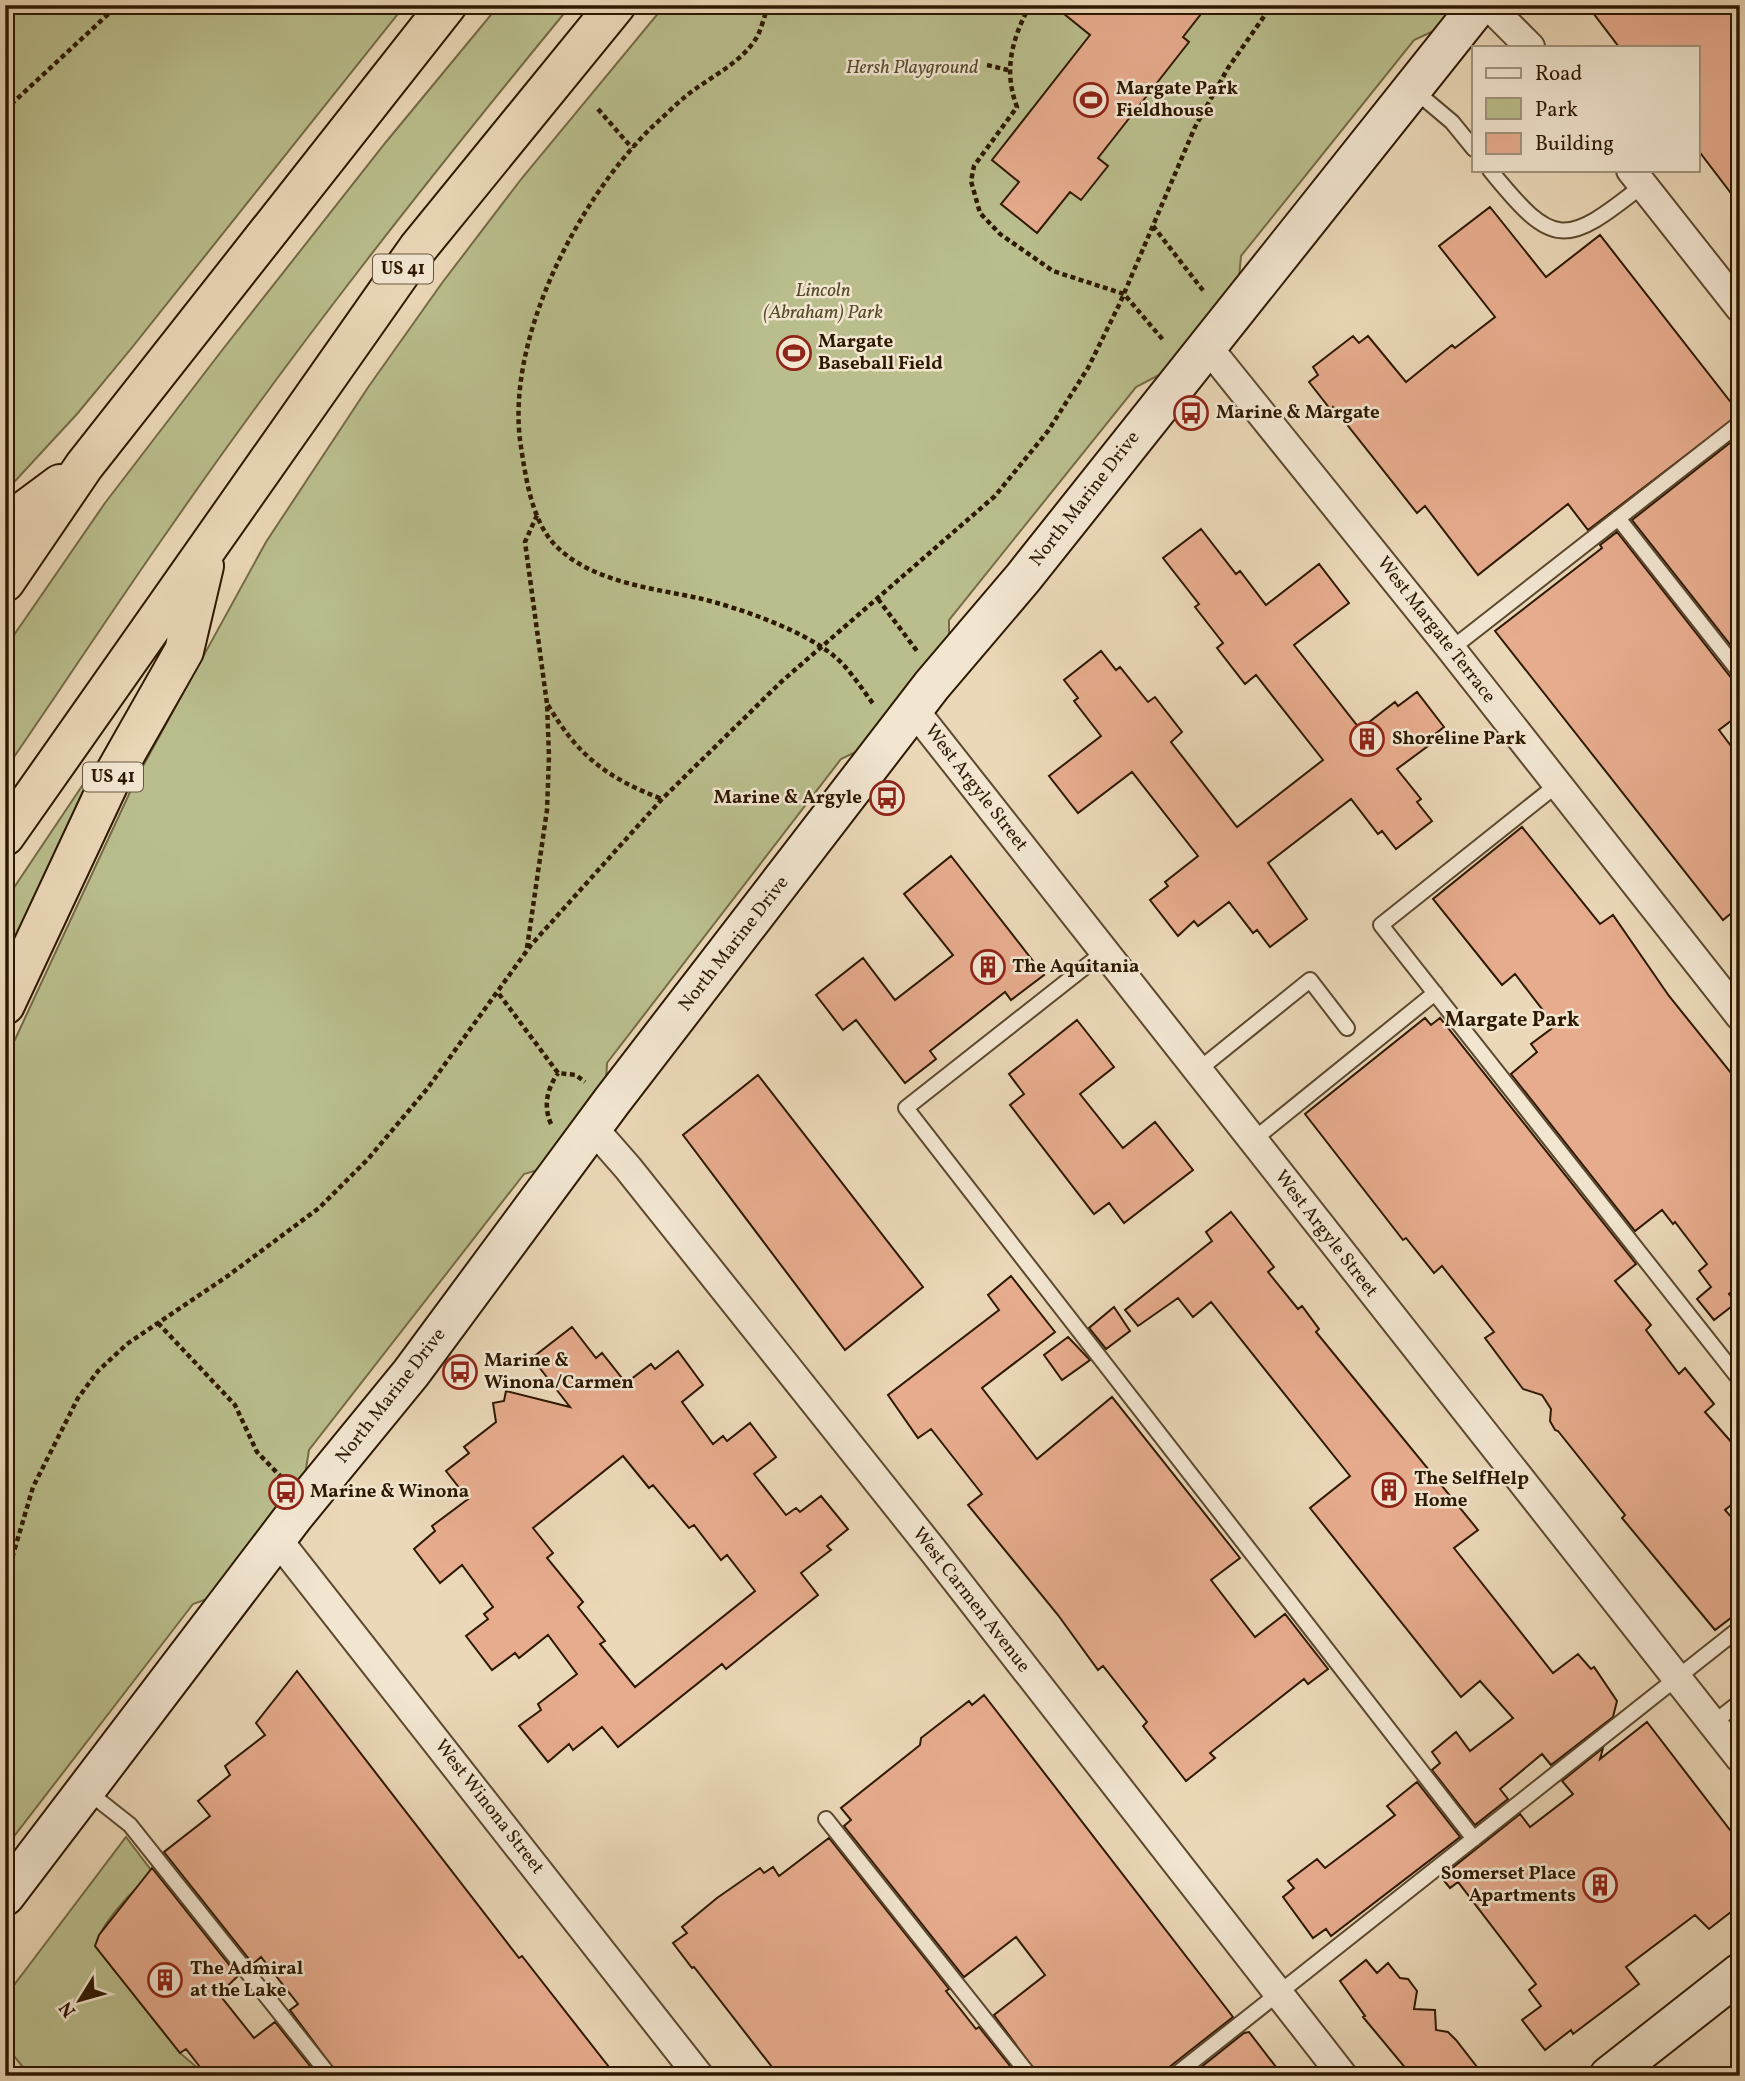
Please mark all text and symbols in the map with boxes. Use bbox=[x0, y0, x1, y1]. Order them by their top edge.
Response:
legend bbox=[1472, 46, 1700, 172]
park label: Hersh Playground bbox=[846, 55, 978, 81]
text: Road bbox=[1535, 60, 1582, 89]
place label: Margate Park Fieldhouse bbox=[1116, 76, 1238, 124]
sports icon: Margate Park Fieldhouse bbox=[1072, 81, 1110, 119]
text: Park bbox=[1535, 96, 1578, 125]
text: Building bbox=[1535, 130, 1614, 159]
road number: US 41 bbox=[373, 255, 433, 284]
park label: Lincoln (Abraham) Park bbox=[763, 278, 883, 326]
place label: Margate Baseball Field bbox=[818, 329, 943, 377]
sports icon: Margate Baseball Field bbox=[775, 334, 813, 372]
bus stop icon: Marine & Margate bbox=[1172, 394, 1210, 432]
place label: Marine & Margate bbox=[1216, 400, 1380, 426]
street label: North Marine Drive bbox=[1024, 426, 1146, 572]
street label: West Margate Terrace bbox=[1370, 551, 1502, 709]
street label: West Argyle Street bbox=[918, 719, 1034, 857]
building icon: Shoreline Park bbox=[1348, 720, 1386, 758]
place label: Shoreline Park bbox=[1392, 726, 1527, 752]
road number: US 41 bbox=[83, 762, 143, 792]
bus stop icon: Marine & Argyle bbox=[868, 779, 906, 817]
place label: Marine & Argyle bbox=[714, 785, 862, 811]
street label: North Marine Drive bbox=[673, 871, 795, 1017]
building icon: The Aquitania bbox=[969, 948, 1007, 986]
place label: The Aquitania bbox=[1012, 954, 1140, 980]
district label: Margate Park bbox=[1445, 1006, 1580, 1035]
street label: West Argyle Street bbox=[1268, 1165, 1384, 1303]
street label: North Marine Drive bbox=[330, 1323, 452, 1469]
place label: Marine & Winona/Carmen bbox=[484, 1348, 634, 1396]
bus stop icon: Marine & Winona/Carmen bbox=[441, 1353, 479, 1391]
place label: The SelfHelp Home bbox=[1414, 1466, 1529, 1514]
building icon: The SelfHelp Home bbox=[1370, 1471, 1408, 1509]
bus stop icon: Marine & Winona bbox=[267, 1473, 305, 1511]
place label: Marine & Winona bbox=[310, 1479, 469, 1505]
street label: West Carmen Avenue bbox=[906, 1522, 1036, 1678]
street label: West Winona Street bbox=[428, 1734, 550, 1880]
place label: Somerset Place Apartments bbox=[1441, 1861, 1576, 1909]
building icon: Somerset Place Apartments bbox=[1581, 1866, 1619, 1904]
place label: The Admiral at the Lake bbox=[190, 1956, 303, 2004]
building icon: The Admiral at the Lake bbox=[146, 1961, 184, 1999]
north arrow bbox=[46, 1966, 116, 2036]
text: N bbox=[53, 1996, 83, 2022]

